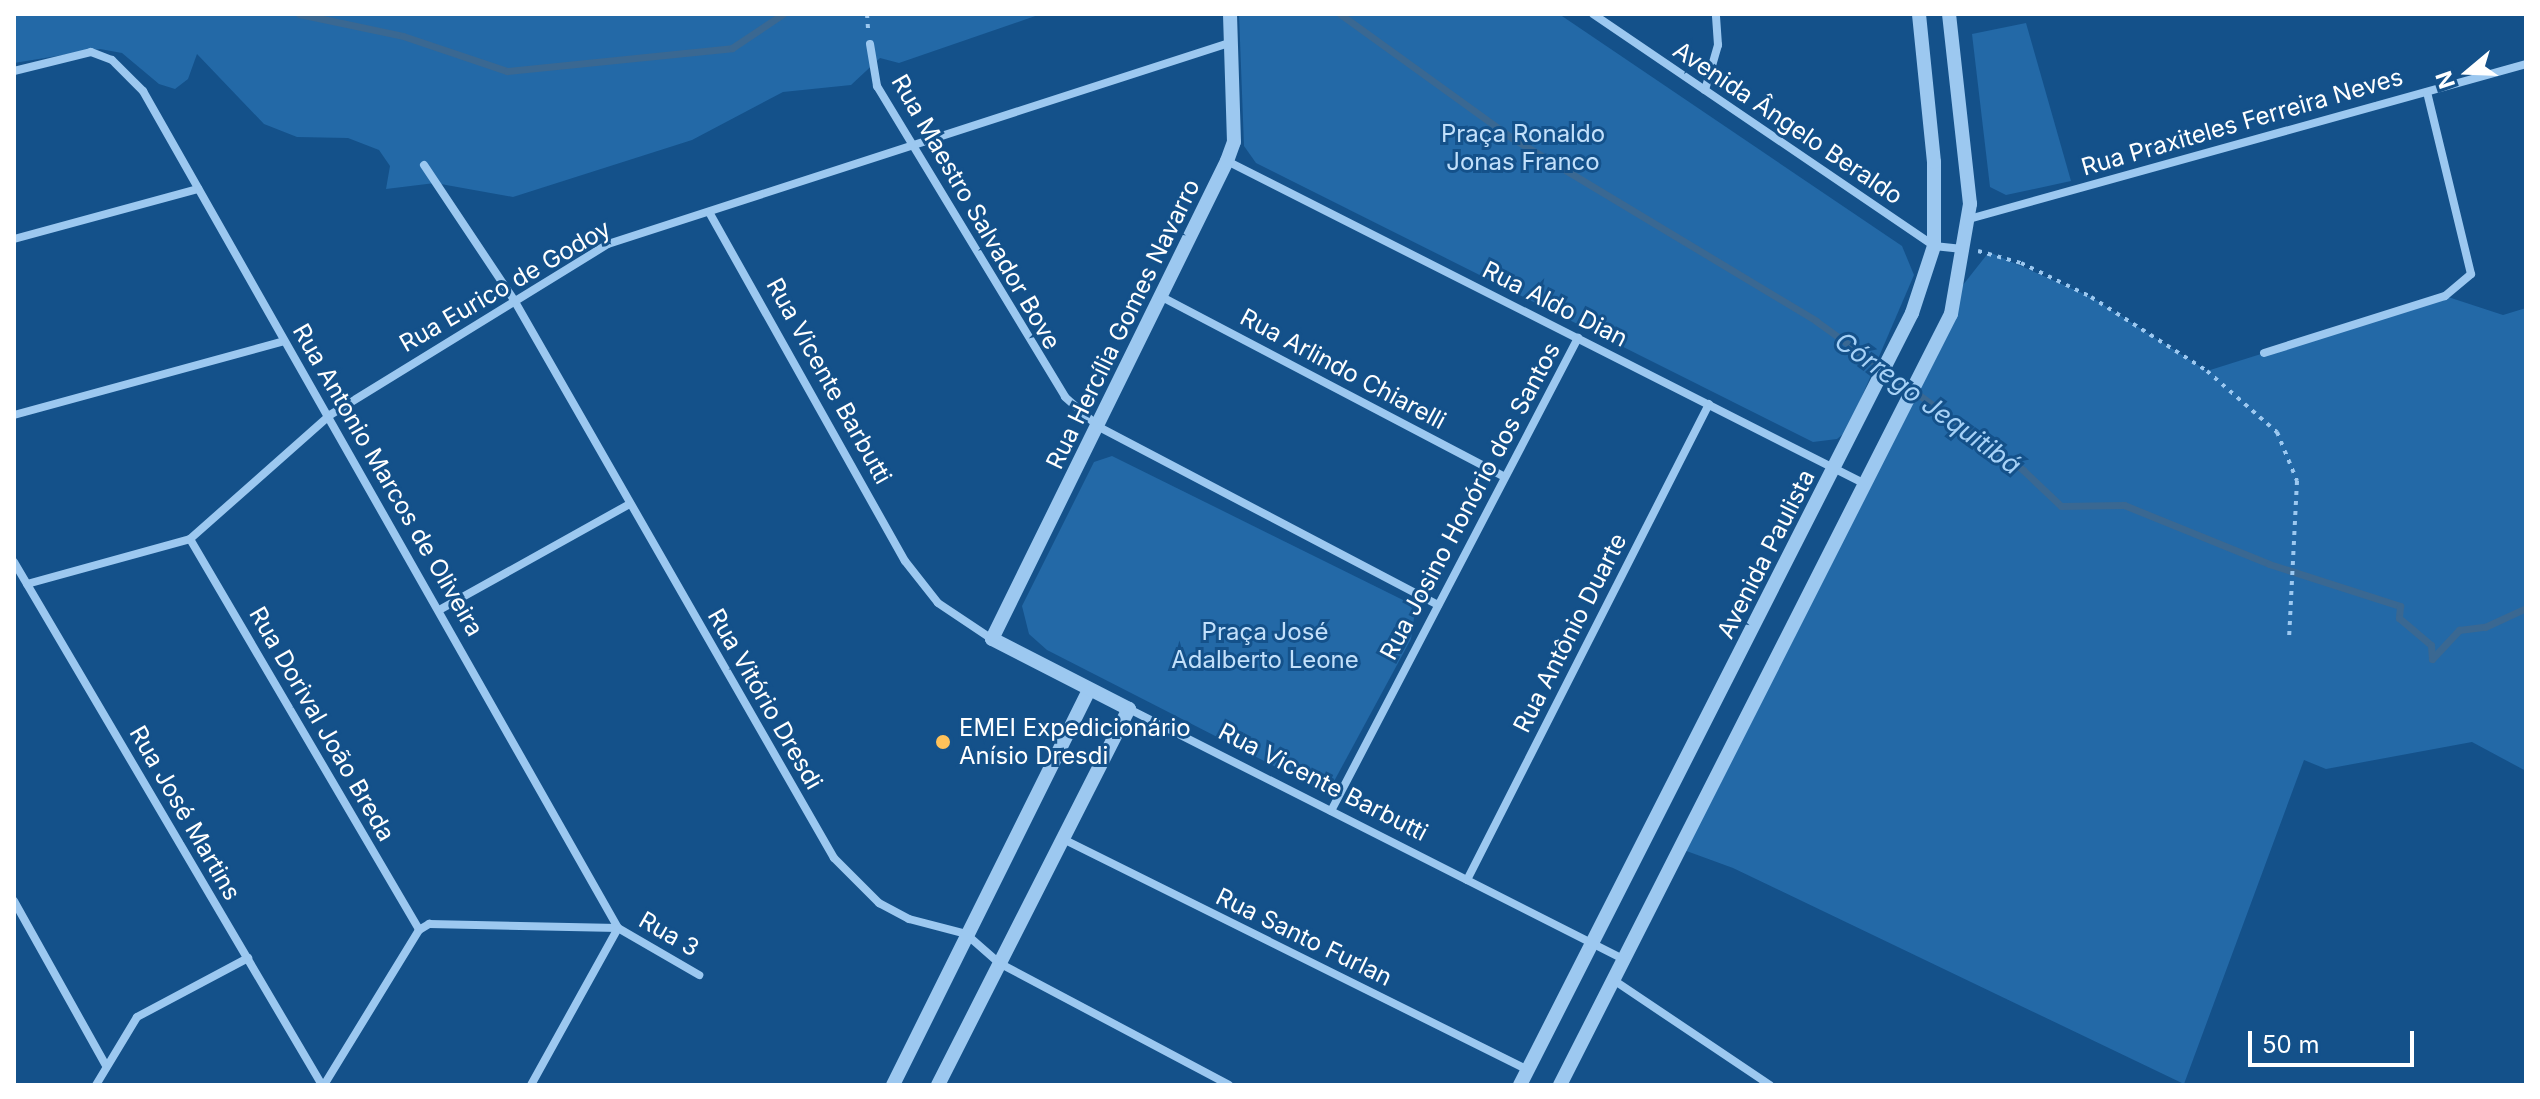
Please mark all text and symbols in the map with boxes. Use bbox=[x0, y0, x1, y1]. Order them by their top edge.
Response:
north arrow bbox=[2428, 32, 2508, 112]
street label: Avenida Ângelo Beraldo bbox=[1668, 35, 1908, 211]
street label: Rua Praxiteles Ferreira Neves bbox=[2078, 62, 2406, 182]
text: N bbox=[2430, 68, 2460, 92]
street label: Rua Maestro Salvador Bove bbox=[885, 69, 1067, 355]
park label: Praça Ronaldo Jonas Franco bbox=[1441, 120, 1605, 176]
street label: Rua Hercília Gomes Navarro bbox=[1040, 174, 1206, 474]
street label: Rua Eurico de Godoy bbox=[395, 214, 615, 358]
street label: Rua Aldo Dian bbox=[1478, 255, 1632, 353]
street label: Rua Vicente Barbutti bbox=[760, 273, 898, 489]
street label: Rua Arlindo Chiarelli bbox=[1235, 303, 1451, 435]
street label: Rua Antonio Marcos de Oliveira bbox=[287, 319, 489, 641]
water label: Córrego Jequitibá bbox=[1829, 325, 2027, 481]
street label: Rua Josino Honório dos Santos bbox=[1374, 337, 1566, 665]
street label: Avenida Paulista bbox=[1711, 465, 1821, 643]
street label: Rua Antônio Duarte bbox=[1507, 529, 1633, 737]
street label: Rua Dorival João Breda bbox=[243, 602, 401, 846]
street label: Rua Vitório Dresdi bbox=[702, 604, 828, 794]
park label: Praça José Adalberto Leone bbox=[1171, 618, 1359, 674]
place label: EMEI Expedicionário Anísio Dresdi bbox=[959, 714, 1191, 770]
street label: Rua Vicente Barbutti bbox=[1214, 717, 1432, 847]
street label: Rua José Martins bbox=[123, 721, 247, 905]
marker: EMEI Expedicionário Anísio Dresdi bbox=[934, 733, 952, 751]
street label: Rua Santo Furlan bbox=[1211, 882, 1397, 992]
street label: Rua 3 bbox=[634, 905, 704, 963]
scale bar bbox=[2252, 1015, 2418, 1065]
text: 50 m bbox=[2262, 1030, 2320, 1059]

